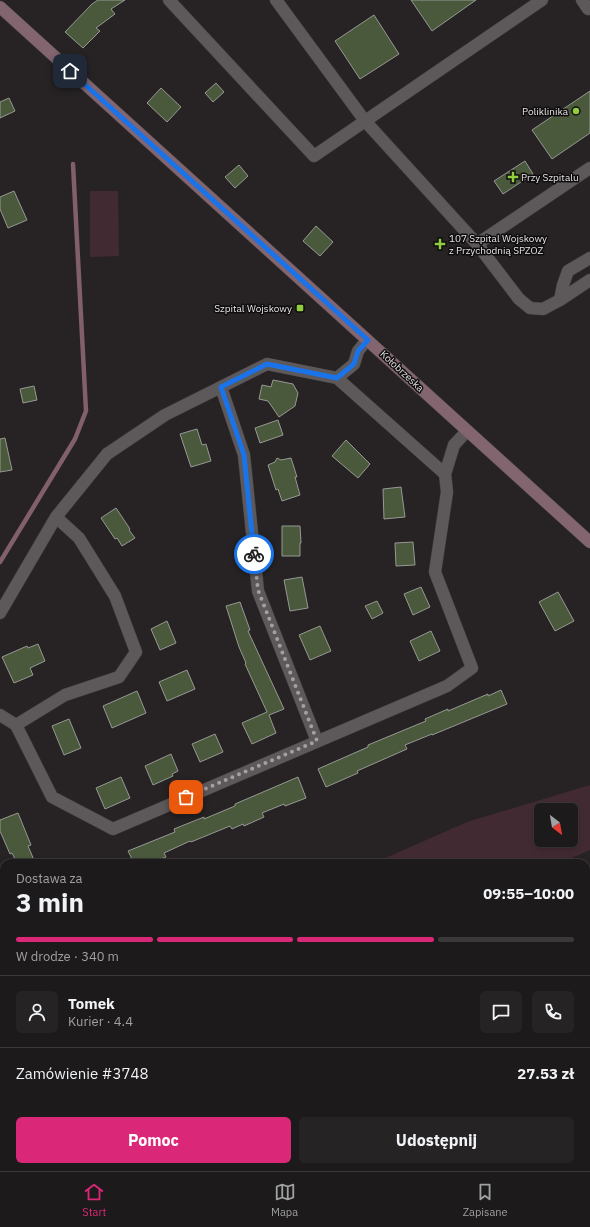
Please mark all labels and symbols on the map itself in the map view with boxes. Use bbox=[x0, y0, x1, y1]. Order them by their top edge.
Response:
pin bbox=[53, 54, 87, 88]
place label: Poliklinika bbox=[522, 105, 569, 118]
marker: Poliklinika bbox=[571, 106, 581, 116]
place label: Przy Szpitalu bbox=[521, 171, 579, 184]
marker: Przy Szpitalu bbox=[508, 172, 518, 182]
place label: 107 Szpital Wojskowy z Przychodnią SPZOZ bbox=[449, 232, 547, 257]
marker: 107 Szpital Wojskowy z Przychodnią SPZOZ bbox=[434, 238, 446, 250]
place label: Szpital Wojskowy bbox=[214, 302, 292, 315]
marker: Szpital Wojskowy bbox=[295, 303, 305, 313]
street label: Kołobrzeska bbox=[377, 347, 427, 395]
courier bbox=[234, 534, 274, 574]
pin bbox=[169, 780, 203, 814]
north arrow bbox=[534, 803, 578, 847]

